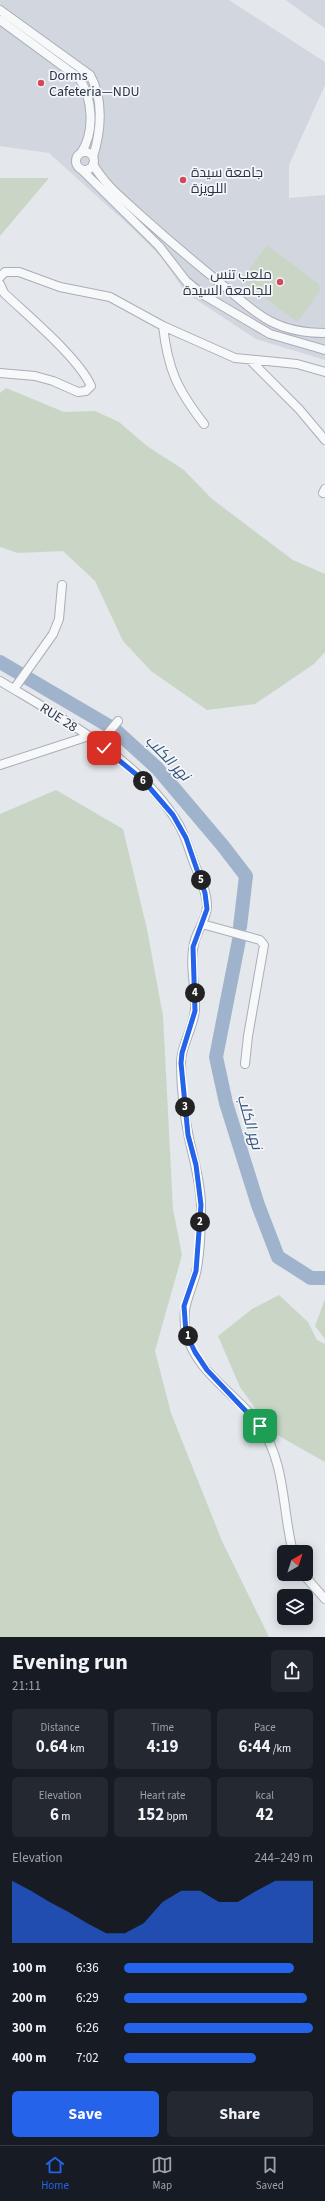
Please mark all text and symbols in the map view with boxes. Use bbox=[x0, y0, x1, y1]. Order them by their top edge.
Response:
place label: Dorms Cafeteria—NDU bbox=[49, 66, 140, 102]
marker: Dorms Cafeteria—NDU bbox=[36, 78, 46, 88]
place label: جامعة سيدة اللويزة bbox=[191, 163, 263, 199]
marker: جامعة سيدة اللويزة bbox=[178, 175, 188, 185]
place label: ملعب تنس للجامعة السيدة bbox=[183, 265, 272, 301]
marker: ملعب تنس للجامعة السيدة bbox=[275, 277, 285, 287]
street label: RUE 28 bbox=[36, 698, 81, 737]
pin bbox=[87, 731, 121, 765]
water label: نهر الكلب bbox=[141, 731, 196, 787]
icon: check bbox=[93, 737, 115, 759]
pin: 6 bbox=[133, 771, 153, 791]
text: 6 bbox=[140, 773, 146, 788]
pin: 5 bbox=[191, 870, 211, 890]
text: 5 bbox=[198, 872, 204, 887]
pin: 4 bbox=[185, 983, 205, 1003]
text: 4 bbox=[192, 985, 198, 1000]
water label: نهر الكلب bbox=[232, 1092, 268, 1154]
pin: 3 bbox=[175, 1097, 195, 1117]
text: 3 bbox=[182, 1099, 188, 1114]
pin: 2 bbox=[190, 1212, 210, 1232]
text: 2 bbox=[197, 1214, 203, 1229]
pin: 1 bbox=[178, 1326, 198, 1346]
text: 1 bbox=[185, 1328, 191, 1343]
pin bbox=[243, 1409, 277, 1443]
icon: arrive bbox=[249, 1415, 271, 1437]
north arrow bbox=[277, 1545, 313, 1581]
map controls bbox=[277, 1545, 313, 1625]
button: layers bbox=[277, 1589, 313, 1625]
text: Evening run bbox=[12, 1646, 128, 1678]
button: share bbox=[271, 1650, 313, 1692]
text: 21:11 bbox=[12, 1677, 41, 1695]
text: Distance bbox=[41, 1720, 80, 1735]
text: Time bbox=[151, 1720, 174, 1735]
text: Pace bbox=[254, 1720, 276, 1735]
text: 0.64 bbox=[36, 1735, 68, 1759]
text: 4:19 bbox=[146, 1735, 179, 1759]
text: 6:44 bbox=[239, 1735, 271, 1759]
text: km bbox=[68, 1741, 85, 1756]
text: /km bbox=[271, 1741, 291, 1756]
text: Elevation bbox=[39, 1788, 82, 1803]
text: Heart rate bbox=[140, 1788, 185, 1803]
text: kcal bbox=[256, 1788, 274, 1803]
text: 6 bbox=[50, 1803, 59, 1827]
text: 152 bbox=[137, 1803, 164, 1827]
text: 42 bbox=[256, 1803, 274, 1827]
text: m bbox=[59, 1809, 70, 1824]
text: bpm bbox=[164, 1809, 188, 1824]
text: Elevation bbox=[12, 1849, 63, 1867]
text: 244–249 m bbox=[255, 1849, 313, 1867]
text: 100 m bbox=[12, 1959, 46, 1977]
text: 6:36 bbox=[76, 1959, 99, 1977]
text: 200 m bbox=[12, 1989, 46, 2007]
text: 6:29 bbox=[76, 1989, 99, 2007]
text: 300 m bbox=[12, 2019, 46, 2037]
text: 6:26 bbox=[76, 2019, 99, 2037]
text: 400 m bbox=[12, 2049, 46, 2067]
text: 7:02 bbox=[76, 2049, 99, 2067]
button: Save bbox=[12, 2091, 159, 2137]
button: Share bbox=[167, 2091, 313, 2137]
tab: Home bbox=[41, 2154, 69, 2193]
tab: Map bbox=[151, 2154, 173, 2193]
tab: Saved bbox=[256, 2154, 284, 2193]

